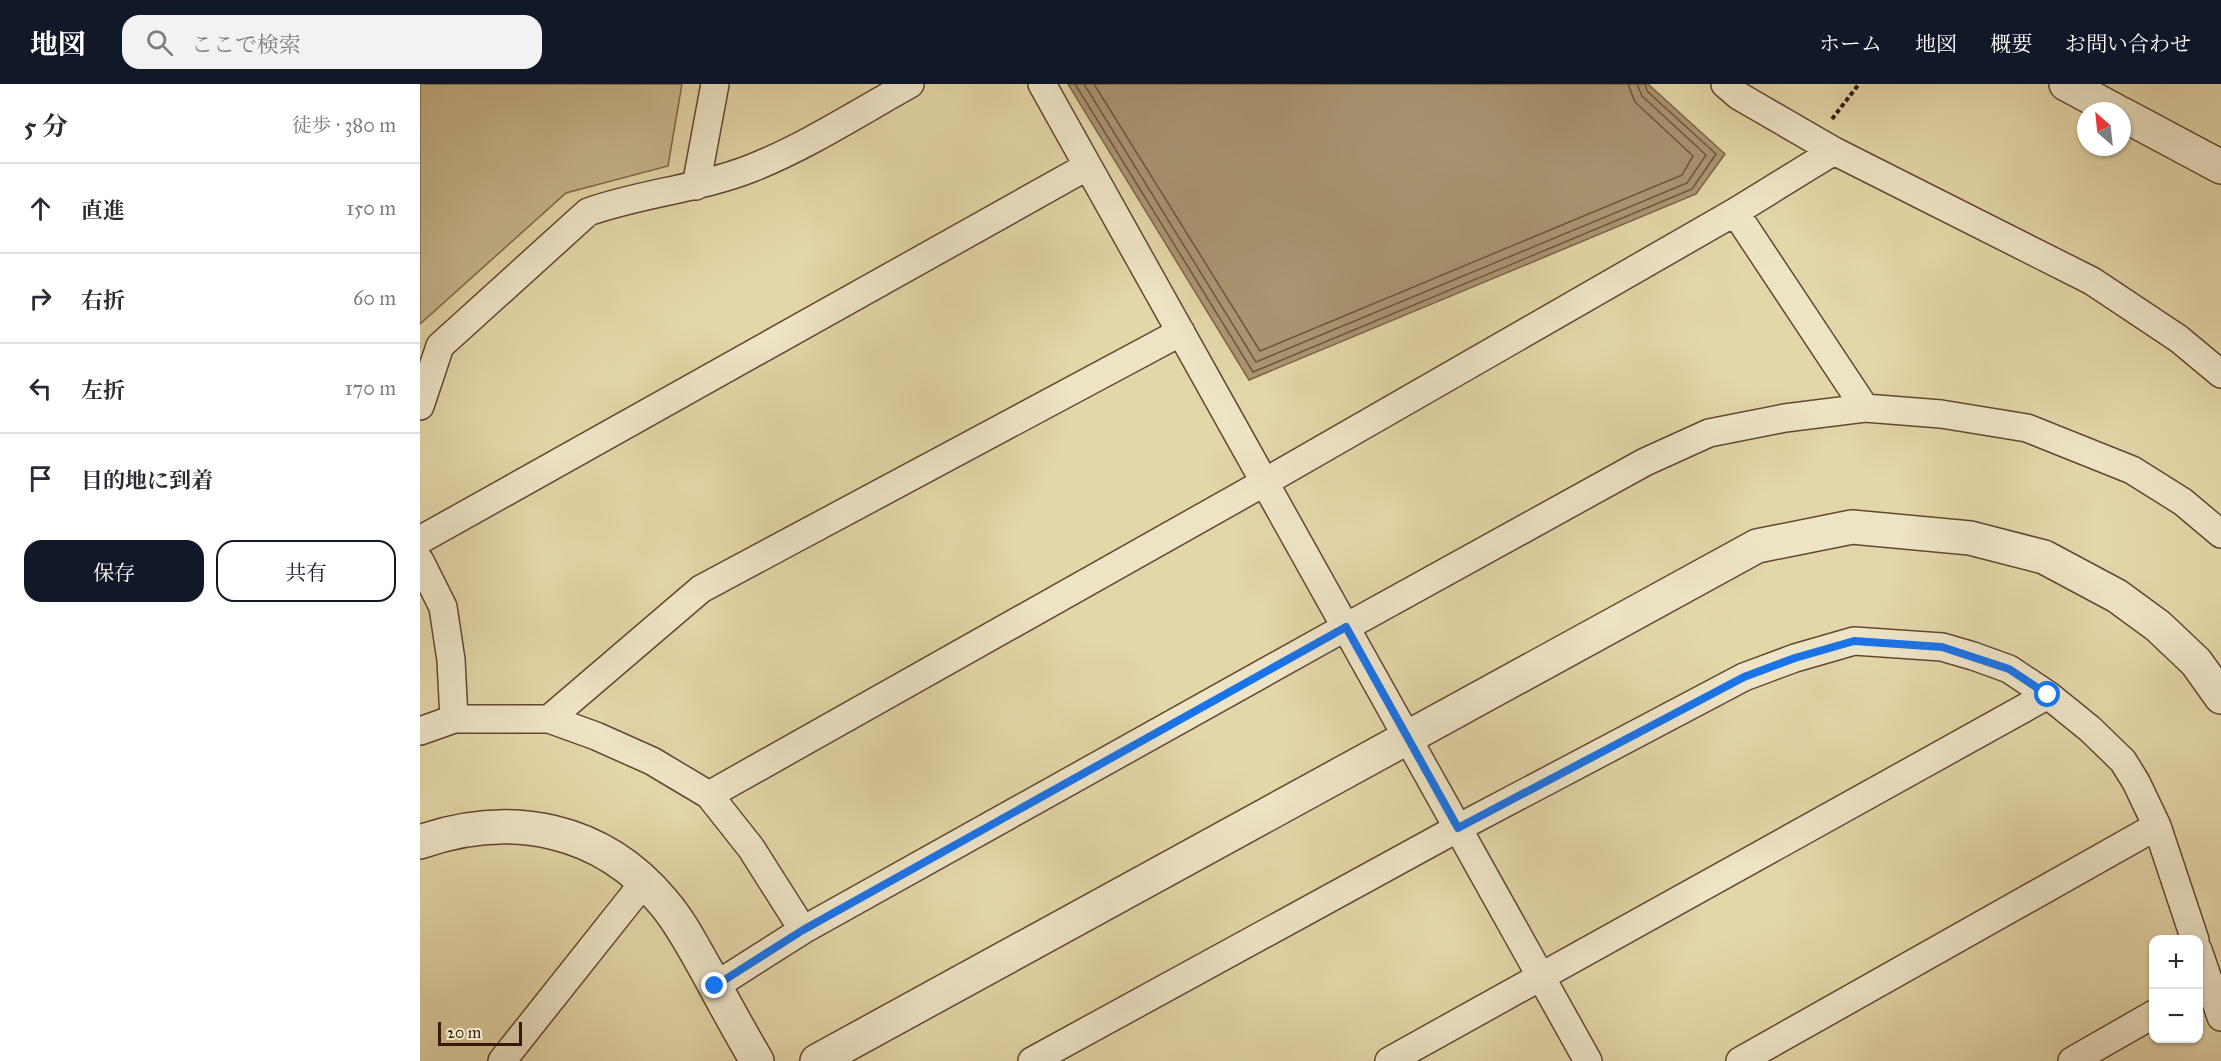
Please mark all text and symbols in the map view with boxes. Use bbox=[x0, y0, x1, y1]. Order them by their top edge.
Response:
search box bbox=[122, 15, 542, 69]
icon: search bbox=[143, 26, 176, 59]
text: 地図 bbox=[30, 27, 86, 62]
text: ここで検索 bbox=[191, 31, 301, 58]
text: ホーム bbox=[1819, 31, 1882, 57]
text: 地図 bbox=[1915, 31, 1957, 57]
text: 概要 bbox=[1990, 31, 2032, 57]
text: お問い合わせ bbox=[2065, 31, 2191, 57]
north arrow bbox=[2077, 102, 2131, 156]
text: 5 分 bbox=[24, 110, 68, 142]
text: 徒歩 · 380 m bbox=[292, 113, 396, 137]
icon: ahead bbox=[24, 192, 57, 225]
text: 150 m bbox=[346, 196, 396, 220]
text: 直進 bbox=[81, 197, 125, 224]
icon: right bbox=[24, 282, 57, 315]
text: 60 m bbox=[353, 286, 396, 310]
text: 右折 bbox=[81, 287, 125, 314]
icon: left bbox=[24, 372, 57, 405]
text: 170 m bbox=[345, 376, 396, 400]
text: 左折 bbox=[81, 377, 125, 404]
icon: arrive bbox=[24, 462, 57, 495]
text: 目的地に到着 bbox=[81, 467, 213, 494]
button: 保存 bbox=[24, 540, 204, 602]
button: 共有 bbox=[216, 540, 396, 602]
route start bbox=[2034, 681, 2060, 707]
map controls bbox=[2149, 935, 2203, 1043]
button: + bbox=[2149, 935, 2203, 989]
route end bbox=[701, 972, 727, 998]
button: − bbox=[2149, 989, 2203, 1043]
scale bar bbox=[438, 1019, 522, 1046]
text: 20 m bbox=[447, 1023, 481, 1042]

